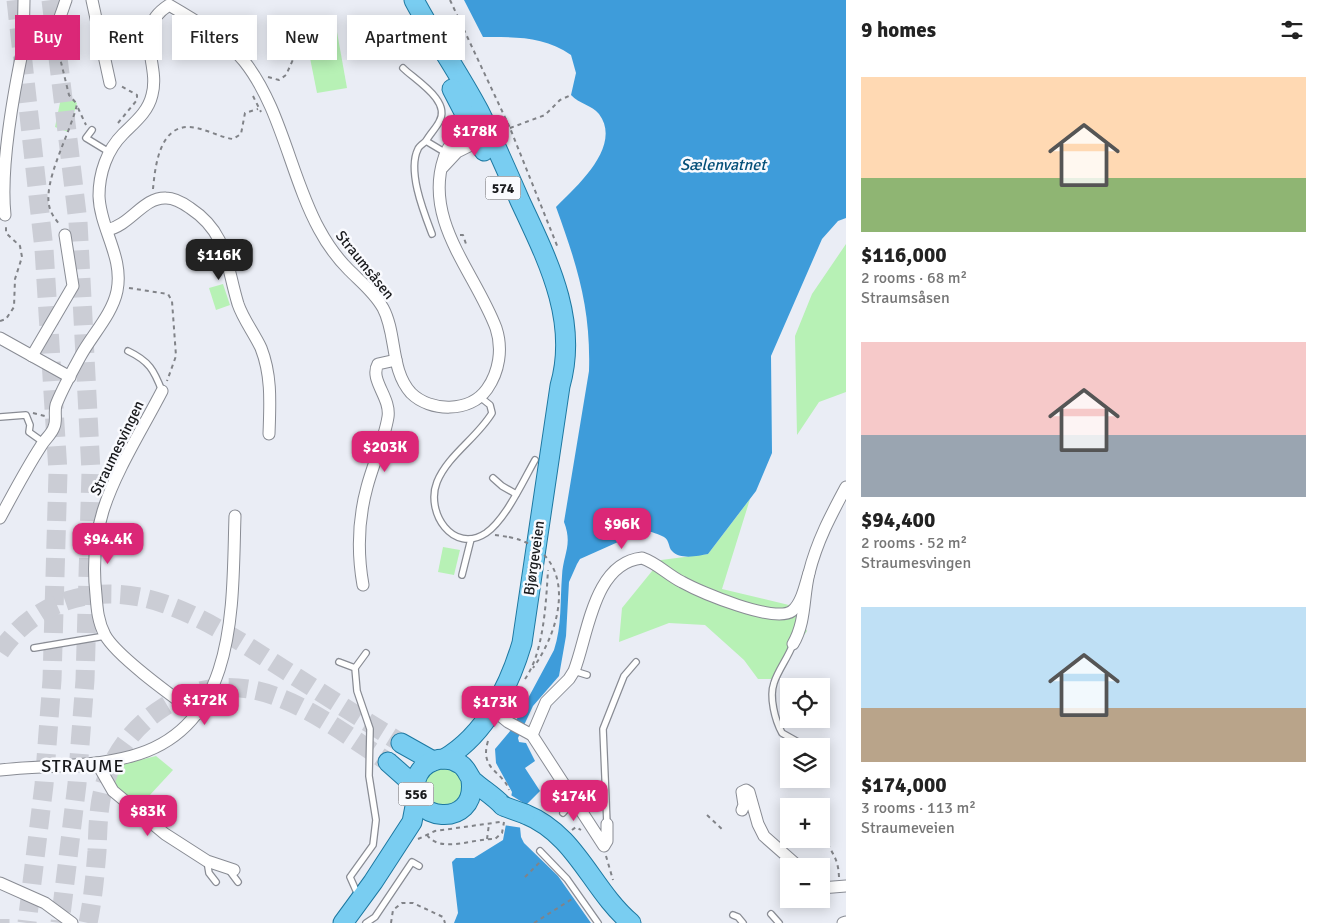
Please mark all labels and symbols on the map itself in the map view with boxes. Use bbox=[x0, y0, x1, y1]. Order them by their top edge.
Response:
pin: $178K bbox=[440, 114, 510, 157]
water label: Sælenvatnet bbox=[680, 155, 768, 175]
road number: 574 bbox=[486, 177, 520, 200]
street label: Straumsåsen bbox=[332, 227, 398, 303]
pin: $116K bbox=[184, 238, 254, 281]
street label: Straumesvingen bbox=[86, 398, 148, 498]
pin: $203K bbox=[350, 430, 420, 473]
pin: $96K bbox=[592, 508, 652, 550]
street label: Bjørgeveien bbox=[520, 519, 548, 597]
pin: $94.4K bbox=[67, 522, 149, 565]
pin: $172K bbox=[170, 684, 240, 726]
pin: $173K bbox=[460, 686, 530, 728]
district label: STRAUME bbox=[41, 755, 125, 777]
pin: $174K bbox=[539, 780, 609, 822]
road number: 556 bbox=[398, 782, 434, 806]
pin: $83K bbox=[118, 794, 178, 837]

